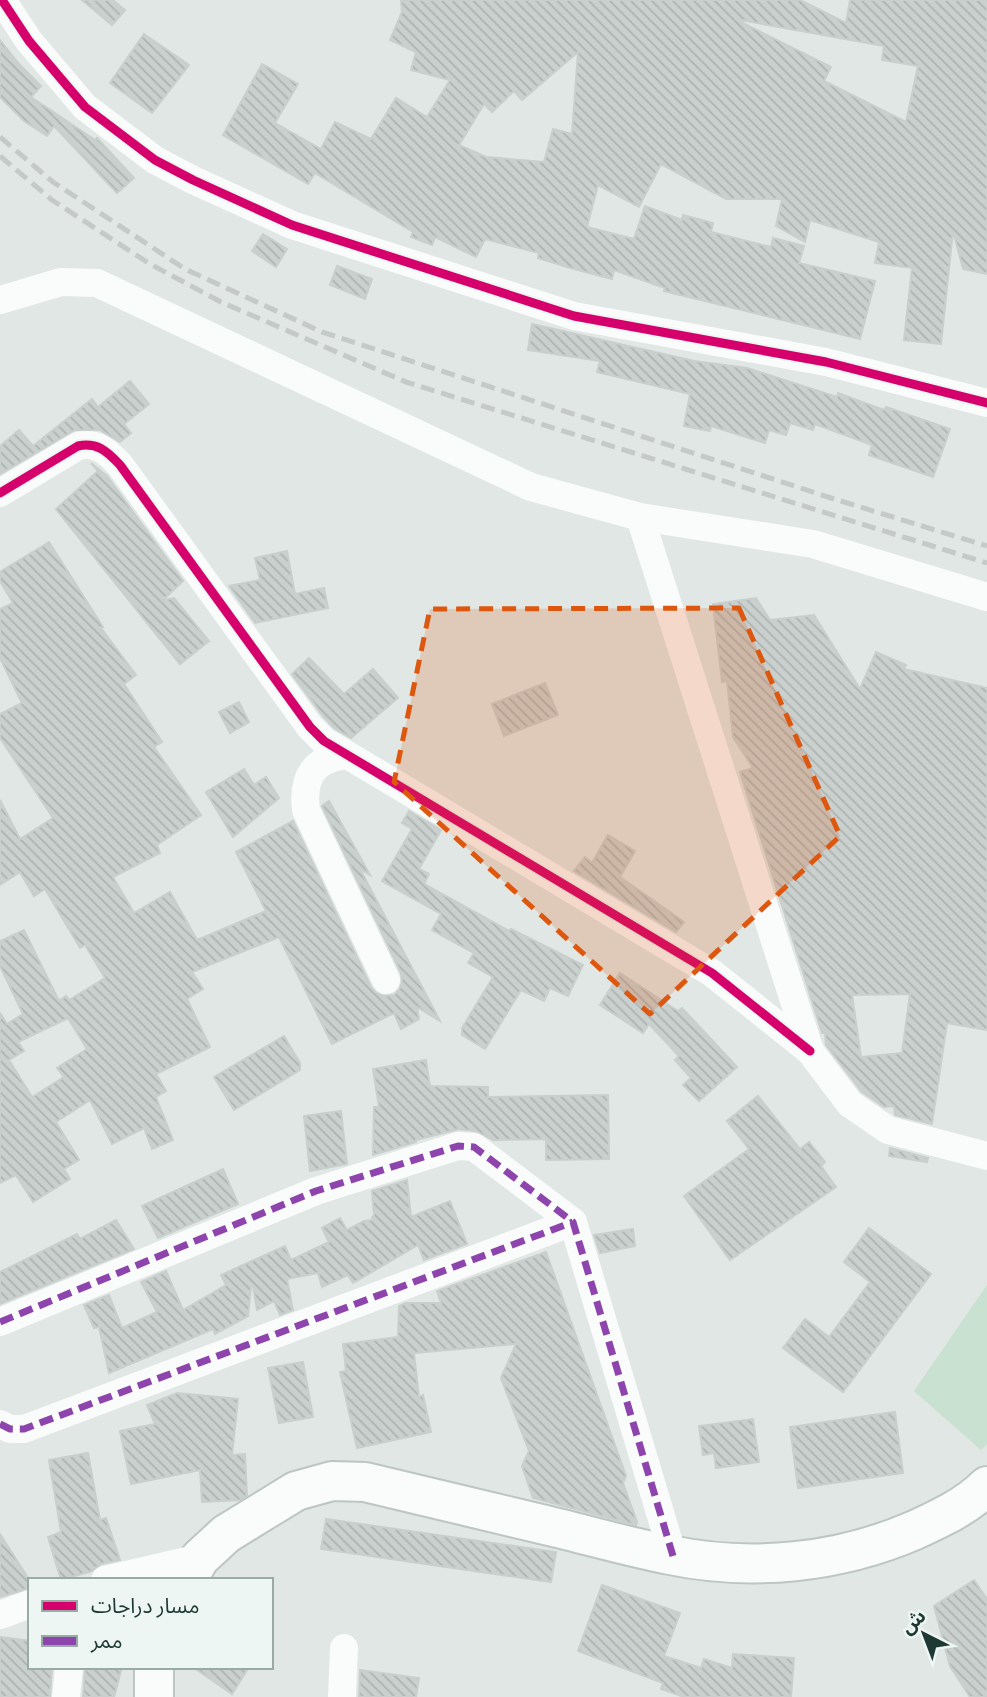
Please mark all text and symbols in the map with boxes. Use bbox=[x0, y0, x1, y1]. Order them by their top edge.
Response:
legend bbox=[28, 1578, 273, 1669]
text: مسار دراجات bbox=[91, 1592, 199, 1618]
north arrow bbox=[889, 1599, 959, 1669]
text: ش bbox=[895, 1604, 930, 1638]
text: ممر bbox=[90, 1627, 122, 1653]

